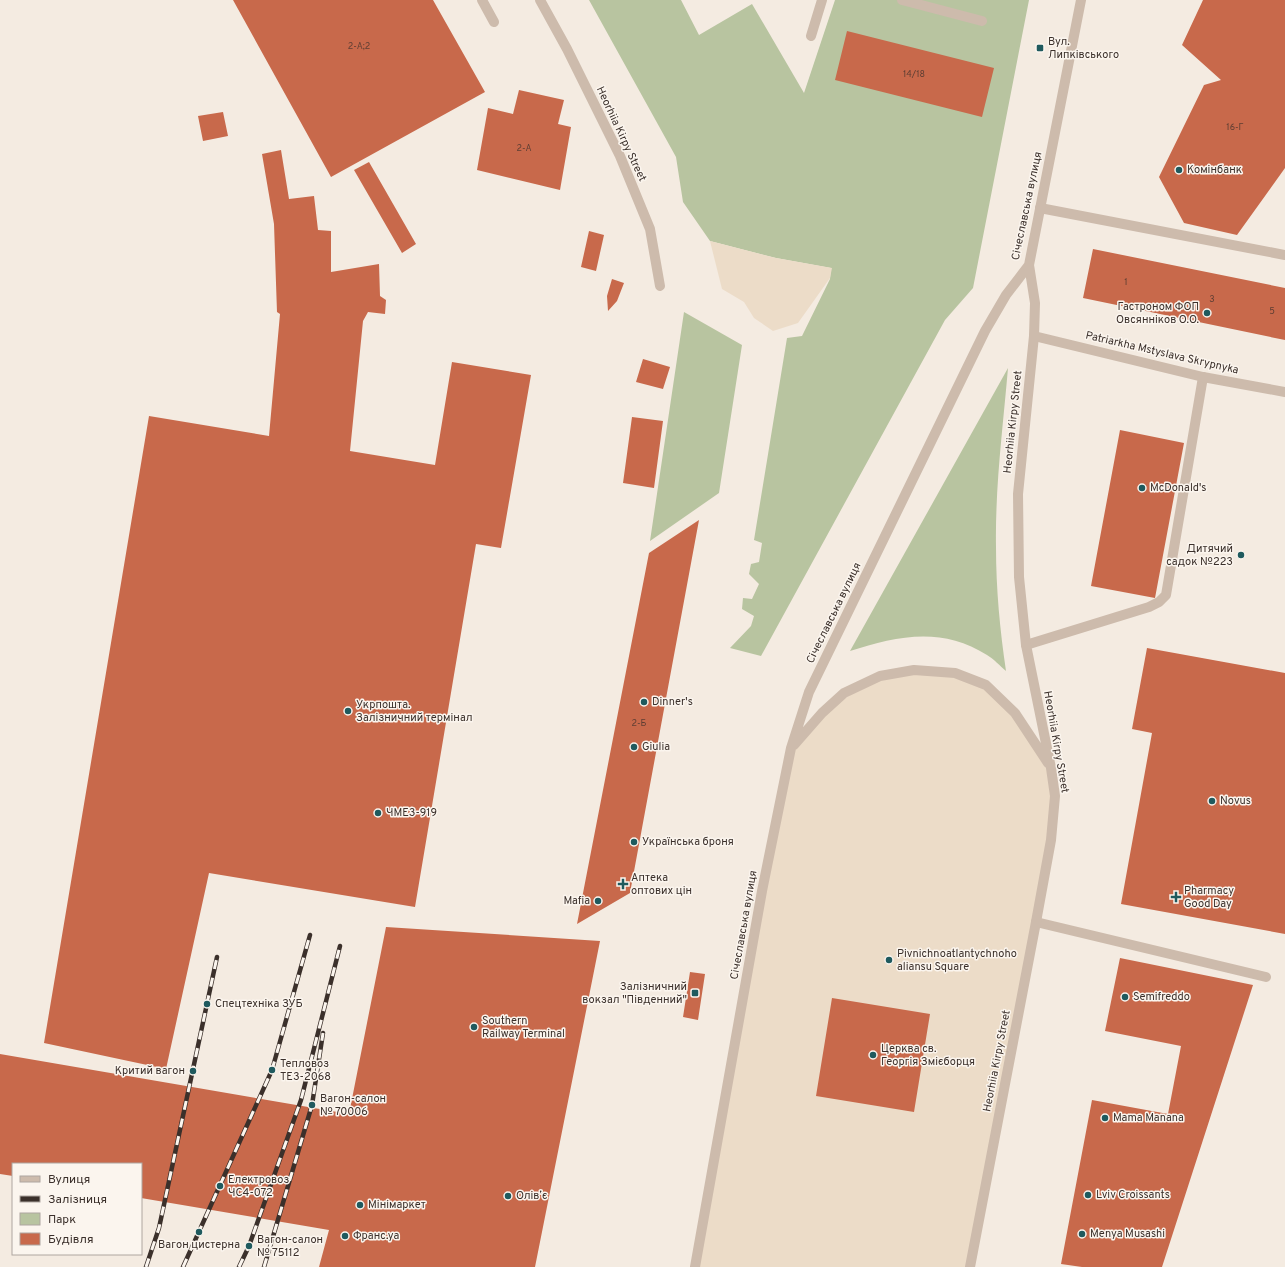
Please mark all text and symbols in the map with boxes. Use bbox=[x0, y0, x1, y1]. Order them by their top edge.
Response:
place label: Вул. Липківського bbox=[1048, 35, 1119, 62]
house number: 2-А;2 bbox=[348, 41, 370, 52]
marker: Вул. Липківського bbox=[1035, 43, 1045, 53]
house number: 14/18 bbox=[903, 69, 925, 80]
street label: Heorhiia Kirpy Street bbox=[593, 84, 649, 184]
house number: 16-Г bbox=[1226, 122, 1244, 133]
house number: 2-А bbox=[516, 143, 532, 154]
street label: Січеславська вулиця bbox=[1009, 150, 1045, 262]
place label: Комінбанк bbox=[1187, 163, 1242, 177]
marker: Комінбанк bbox=[1174, 165, 1184, 175]
house number: 1 bbox=[1124, 277, 1128, 288]
house number: 3 bbox=[1209, 294, 1215, 305]
place label: Гастроном ФОП Овсянніков О.О. bbox=[1116, 300, 1199, 327]
house number: 5 bbox=[1269, 306, 1275, 317]
marker: Гастроном ФОП Овсянніков О.О. bbox=[1202, 308, 1212, 318]
street label: Patriarkha Mstyslava Skrypnyka bbox=[1084, 329, 1240, 378]
street label: Heorhiia Kirpy Street bbox=[1001, 370, 1025, 474]
place label: McDonald's bbox=[1150, 481, 1206, 495]
marker: McDonald's bbox=[1137, 483, 1147, 493]
place label: Дитячий садок №223 bbox=[1166, 542, 1233, 569]
marker: Дитячий садок №223 bbox=[1236, 550, 1246, 560]
street label: Січеславська вулиця bbox=[803, 560, 865, 666]
street label: Heorhiia Kirpy Street bbox=[1040, 690, 1072, 794]
place label: Dinner's bbox=[652, 695, 693, 709]
marker: Dinner's bbox=[639, 697, 649, 707]
place label: Укрпошта. Залізничний термінал bbox=[356, 698, 473, 725]
marker: Укрпошта. Залізничний термінал bbox=[343, 706, 353, 716]
house number: 2-Б bbox=[632, 718, 647, 729]
place label: Giulia bbox=[642, 740, 670, 754]
marker: Giulia bbox=[629, 742, 639, 752]
place label: Novus bbox=[1220, 794, 1251, 808]
marker: Novus bbox=[1207, 796, 1217, 806]
place label: ЧМЕ3-919 bbox=[386, 806, 437, 820]
marker: ЧМЕ3-919 bbox=[373, 808, 383, 818]
place label: Українська броня bbox=[642, 835, 734, 849]
marker: Українська броня bbox=[629, 837, 639, 847]
street label: Січеславська вулиця bbox=[728, 869, 760, 981]
place label: Аптека оптових цін bbox=[631, 871, 692, 898]
marker: Аптека оптових цін bbox=[618, 879, 628, 889]
place label: Pharmacy Good Day bbox=[1184, 884, 1234, 911]
marker: Pharmacy Good Day bbox=[1171, 892, 1181, 902]
place label: Mafia bbox=[563, 894, 590, 908]
marker: Mafia bbox=[593, 896, 603, 906]
place label: Pivnichnoatlantychnoho aliansu Square bbox=[897, 947, 1017, 974]
marker: Pivnichnoatlantychnoho aliansu Square bbox=[884, 955, 894, 965]
place label: Залізничний вокзал "Південний" bbox=[582, 980, 687, 1007]
marker: Залізничний вокзал "Південний" bbox=[690, 988, 700, 998]
place label: Semifreddo bbox=[1133, 990, 1190, 1004]
marker: Semifreddo bbox=[1120, 992, 1130, 1002]
place label: Спецтехніка ЗУБ bbox=[215, 997, 303, 1011]
marker: Спецтехніка ЗУБ bbox=[202, 999, 212, 1009]
street label: Heorhiia Kirpy Street bbox=[980, 1009, 1014, 1113]
place label: Southern Railway Terminal bbox=[482, 1014, 565, 1041]
marker: Southern Railway Terminal bbox=[469, 1022, 479, 1032]
place label: Церква св. Георгія Змієборця bbox=[881, 1042, 975, 1069]
marker: Церква св. Георгія Змієборця bbox=[868, 1050, 878, 1060]
place label: Тепловоз ТЕ3-2068 bbox=[280, 1057, 331, 1084]
place label: Критий вагон bbox=[115, 1064, 185, 1078]
marker: Тепловоз ТЕ3-2068 bbox=[267, 1065, 277, 1075]
marker: Критий вагон bbox=[188, 1066, 198, 1076]
place label: Вагон-салон № 70006 bbox=[320, 1092, 386, 1119]
marker: Вагон-салон № 70006 bbox=[307, 1100, 317, 1110]
place label: Mama Manana bbox=[1113, 1111, 1184, 1125]
marker: Mama Manana bbox=[1100, 1113, 1110, 1123]
legend bbox=[12, 1163, 142, 1255]
text: Вулиця bbox=[48, 1172, 90, 1188]
place label: Електровоз ЧС4-072 bbox=[228, 1173, 289, 1200]
marker: Електровоз ЧС4-072 bbox=[215, 1181, 225, 1191]
place label: Lviv Croissants bbox=[1096, 1188, 1170, 1202]
place label: Олівʼє bbox=[516, 1189, 547, 1203]
marker: Lviv Croissants bbox=[1083, 1190, 1093, 1200]
marker: Олівʼє bbox=[503, 1191, 513, 1201]
text: Залізниця bbox=[48, 1192, 107, 1208]
place label: Мінімаркет bbox=[368, 1198, 426, 1212]
marker: Мінімаркет bbox=[355, 1200, 365, 1210]
text: Парк bbox=[48, 1212, 76, 1228]
marker: Вагон цистерна bbox=[194, 1227, 204, 1237]
place label: Menya Musashi bbox=[1090, 1227, 1165, 1241]
place label: Франс.уа bbox=[353, 1229, 400, 1243]
marker: Menya Musashi bbox=[1077, 1229, 1087, 1239]
marker: Франс.уа bbox=[340, 1231, 350, 1241]
text: Будівля bbox=[48, 1232, 94, 1248]
place label: Вагон-салон № 75112 bbox=[257, 1233, 323, 1260]
place label: Вагон цистерна bbox=[158, 1238, 240, 1252]
marker: Вагон-салон № 75112 bbox=[244, 1241, 254, 1251]

